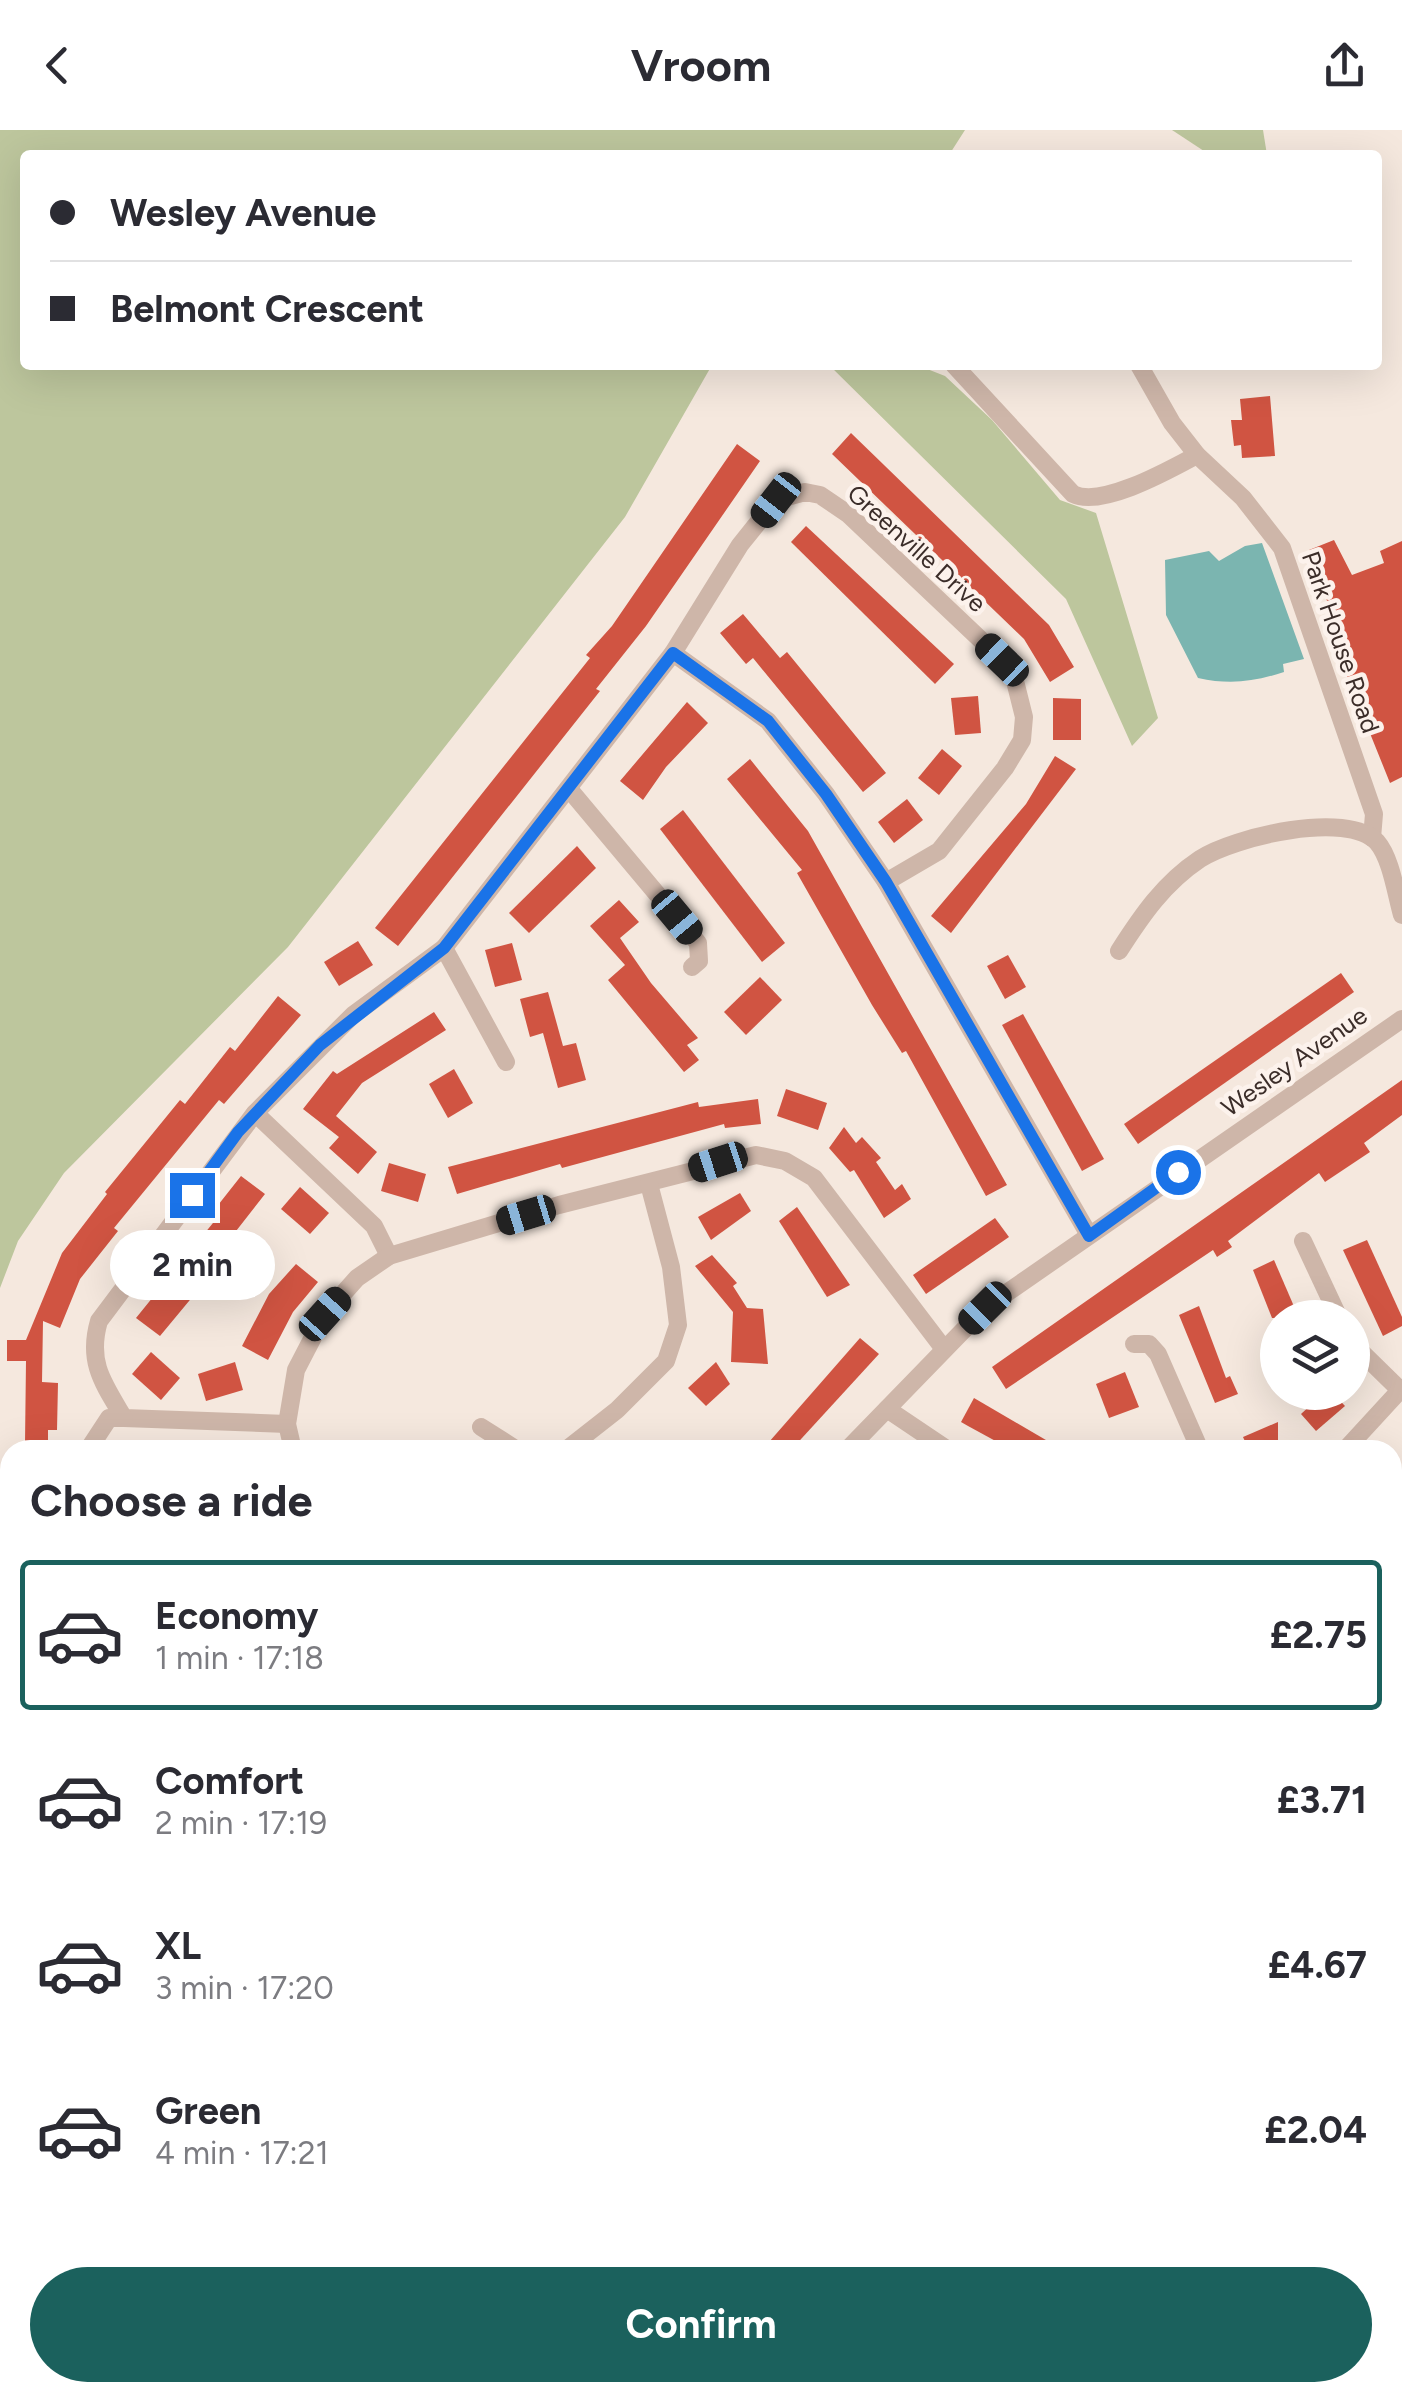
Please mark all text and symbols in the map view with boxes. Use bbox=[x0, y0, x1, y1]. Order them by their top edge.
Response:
icon: back bbox=[30, 38, 85, 93]
text: Vroom bbox=[631, 38, 771, 92]
icon: share bbox=[1317, 38, 1372, 93]
text: Wesley Avenue bbox=[110, 190, 376, 236]
text: Belmont Crescent bbox=[110, 286, 424, 332]
car bbox=[746, 467, 806, 533]
street label: Greenville Drive bbox=[842, 478, 992, 618]
street label: Park House Road bbox=[1296, 547, 1386, 737]
car bbox=[970, 628, 1034, 692]
car bbox=[646, 884, 708, 950]
street label: Wesley Avenue bbox=[1215, 1000, 1373, 1122]
car bbox=[685, 1138, 751, 1186]
route start bbox=[1156, 1150, 1201, 1195]
route end bbox=[170, 1173, 215, 1218]
car bbox=[493, 1192, 559, 1238]
callout: 2 min bbox=[110, 1230, 274, 1300]
text: 2 min bbox=[152, 1246, 233, 1284]
car bbox=[953, 1276, 1017, 1340]
car bbox=[294, 1282, 356, 1346]
map controls bbox=[1260, 1300, 1370, 1410]
button: layers bbox=[1260, 1300, 1370, 1410]
text: Choose a ride bbox=[30, 1473, 312, 1527]
icon: car bbox=[35, 1590, 125, 1680]
text: Economy bbox=[155, 1593, 318, 1639]
text: £2.75 bbox=[1270, 1612, 1367, 1658]
text: 1 min · 17:18 bbox=[155, 1639, 324, 1677]
icon: car bbox=[35, 1755, 125, 1845]
text: Comfort bbox=[155, 1758, 304, 1804]
text: £3.71 bbox=[1277, 1777, 1367, 1823]
text: 2 min · 17:19 bbox=[155, 1804, 327, 1842]
icon: car bbox=[35, 1920, 125, 2010]
text: XL bbox=[155, 1923, 201, 1969]
text: £4.67 bbox=[1268, 1942, 1367, 1988]
text: 3 min · 17:20 bbox=[155, 1969, 334, 2007]
icon: car bbox=[35, 2085, 125, 2175]
text: Green bbox=[155, 2088, 261, 2134]
text: £2.04 bbox=[1264, 2107, 1367, 2153]
text: 4 min · 17:21 bbox=[155, 2134, 329, 2172]
button: Confirm bbox=[30, 2267, 1372, 2382]

